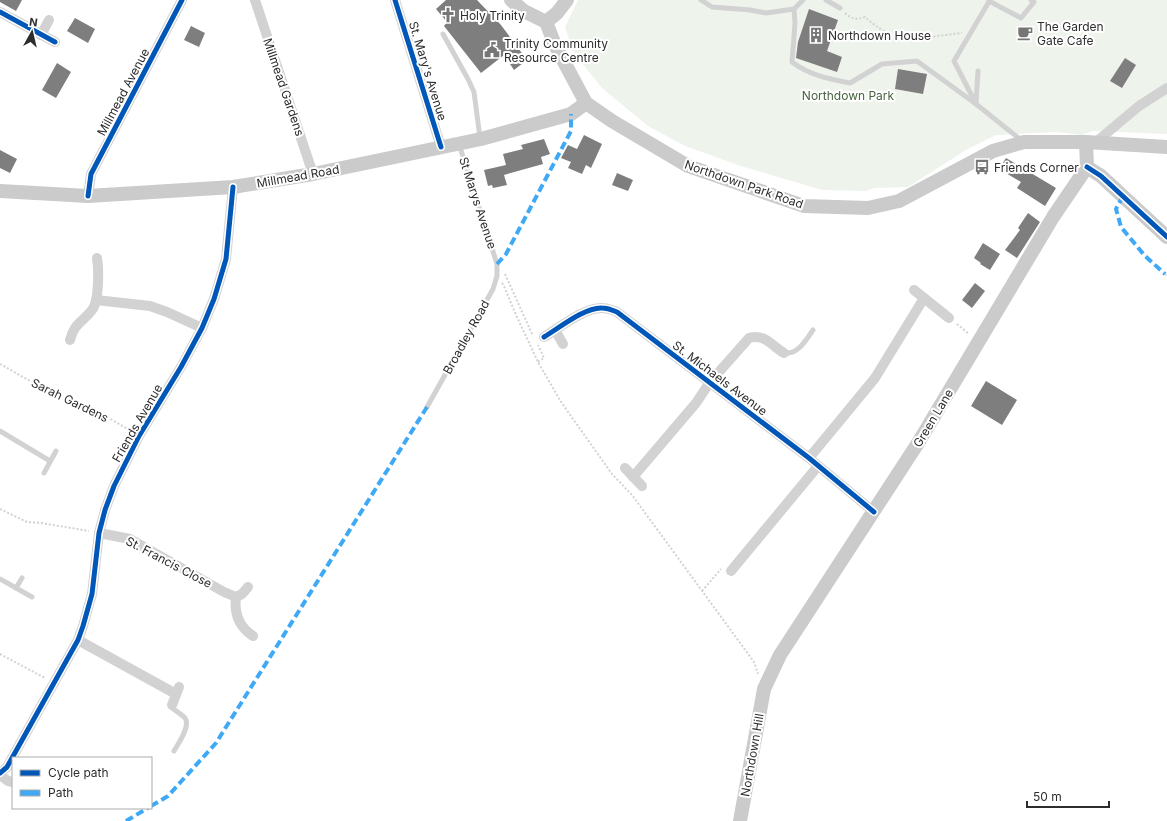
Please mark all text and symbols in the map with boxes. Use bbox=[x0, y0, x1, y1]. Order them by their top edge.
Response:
church icon: Holy Trinity bbox=[439, 6, 457, 24]
place label: Holy Trinity bbox=[460, 8, 525, 23]
north arrow bbox=[12, 12, 52, 52]
text: N bbox=[28, 15, 39, 30]
place label: The Garden Gate Cafe bbox=[1037, 19, 1104, 48]
street label: St. Mary's Avenue bbox=[406, 20, 450, 122]
cafe icon: The Garden Gate Cafe bbox=[1016, 24, 1034, 42]
building icon: Northdown House bbox=[807, 26, 825, 44]
place label: Northdown House bbox=[828, 28, 931, 43]
street label: Millmead Gardens bbox=[260, 36, 308, 138]
place label: Trinity Community Resource Centre bbox=[504, 36, 608, 65]
public building icon: Trinity Community Resource Centre bbox=[483, 41, 501, 59]
street label: Millmead Avenue bbox=[94, 46, 152, 138]
park label: Northdown Park bbox=[802, 88, 895, 103]
street label: St Marys Avenue bbox=[456, 155, 500, 251]
street label: Northdown Park Road bbox=[683, 157, 805, 211]
bus stop icon: Friends Corner bbox=[973, 158, 991, 176]
place label: Friends Corner bbox=[994, 160, 1079, 175]
street label: Millmead Road bbox=[256, 161, 340, 191]
street label: Broadley Road bbox=[439, 297, 493, 377]
street label: St. Michaels Avenue bbox=[670, 338, 770, 418]
street label: Sarah Gardens bbox=[29, 375, 111, 425]
street label: Friends Avenue bbox=[109, 381, 165, 465]
street label: Green Lane bbox=[910, 386, 956, 450]
street label: St. Francis Close bbox=[123, 533, 215, 591]
street label: Northdown Hill bbox=[737, 712, 767, 798]
legend bbox=[12, 757, 152, 809]
text: Cycle path bbox=[48, 765, 109, 780]
scale bar bbox=[1027, 783, 1109, 809]
text: Path bbox=[48, 785, 73, 800]
text: 50 m bbox=[1033, 789, 1062, 804]

